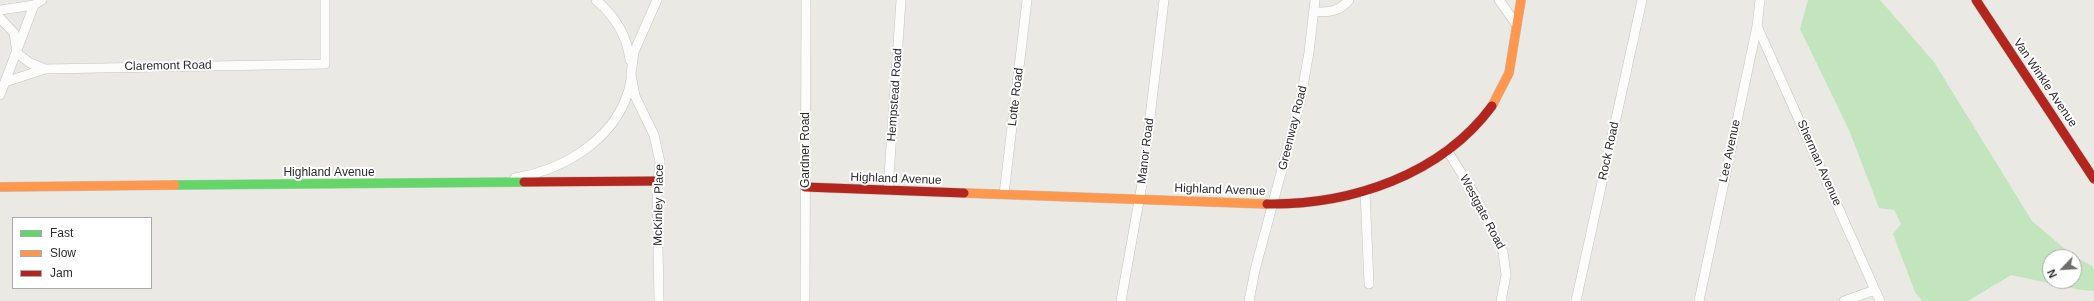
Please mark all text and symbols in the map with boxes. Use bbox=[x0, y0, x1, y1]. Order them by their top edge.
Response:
street label: Van Winkle Avenue bbox=[2010, 36, 2080, 130]
street label: Hempstead Road bbox=[885, 48, 905, 142]
street label: Claremont Road bbox=[124, 58, 212, 74]
street label: Lotte Road bbox=[1005, 67, 1027, 127]
street label: Greenway Road bbox=[1276, 84, 1310, 172]
street label: Gardner Road bbox=[799, 112, 813, 188]
street label: Manor Road bbox=[1135, 117, 1157, 185]
street label: Lee Avenue bbox=[1716, 118, 1744, 184]
street label: Sherman Avenue bbox=[1794, 118, 1844, 208]
street label: Rock Road bbox=[1596, 120, 1622, 182]
street label: McKinley Place bbox=[651, 164, 667, 246]
street label: Highland Avenue bbox=[283, 166, 375, 180]
street label: Highland Avenue bbox=[850, 170, 942, 188]
street label: Westgate Road bbox=[1456, 172, 1508, 252]
street label: Highland Avenue bbox=[1174, 181, 1266, 199]
legend bbox=[12, 217, 152, 289]
text: Fast bbox=[50, 226, 73, 240]
text: Slow bbox=[50, 246, 76, 260]
north arrow bbox=[2042, 249, 2082, 289]
text: Jam bbox=[50, 266, 73, 280]
text: N bbox=[2045, 268, 2059, 280]

